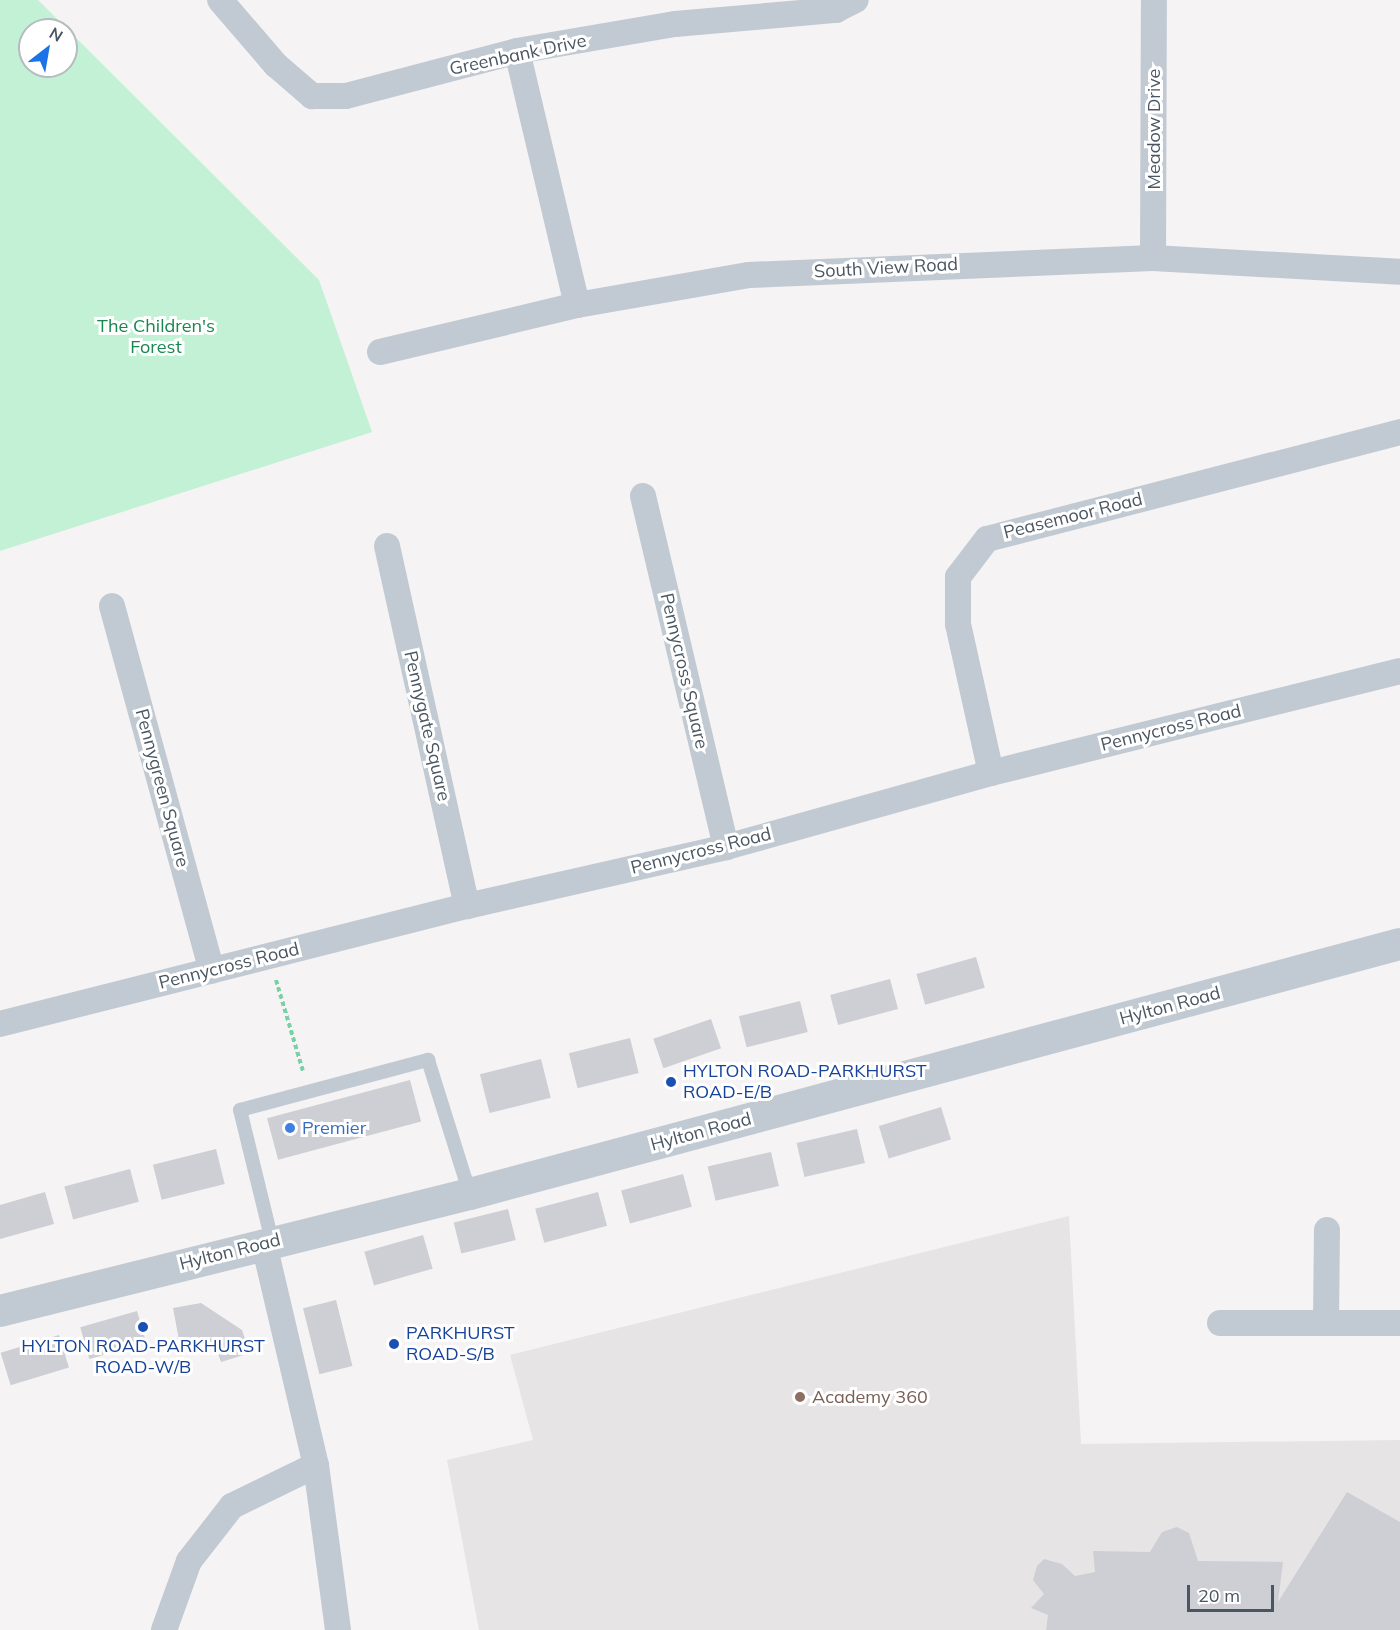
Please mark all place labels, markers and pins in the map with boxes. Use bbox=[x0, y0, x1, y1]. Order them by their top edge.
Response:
place label: HYLTON ROAD-PARKHURST ROAD-E/B bbox=[683, 1061, 927, 1104]
marker: HYLTON ROAD-PARKHURST ROAD-E/B bbox=[664, 1075, 678, 1089]
place label: Premier bbox=[302, 1117, 366, 1139]
marker: Premier bbox=[283, 1121, 297, 1135]
marker: HYLTON ROAD-PARKHURST ROAD-W/B bbox=[136, 1320, 150, 1334]
place label: PARKHURST ROAD-S/B bbox=[406, 1323, 515, 1366]
place label: HYLTON ROAD-PARKHURST ROAD-W/B bbox=[21, 1336, 265, 1378]
marker: PARKHURST ROAD-S/B bbox=[387, 1337, 401, 1351]
place label: Academy 360 bbox=[812, 1386, 928, 1408]
marker: Academy 360 bbox=[793, 1390, 807, 1404]

